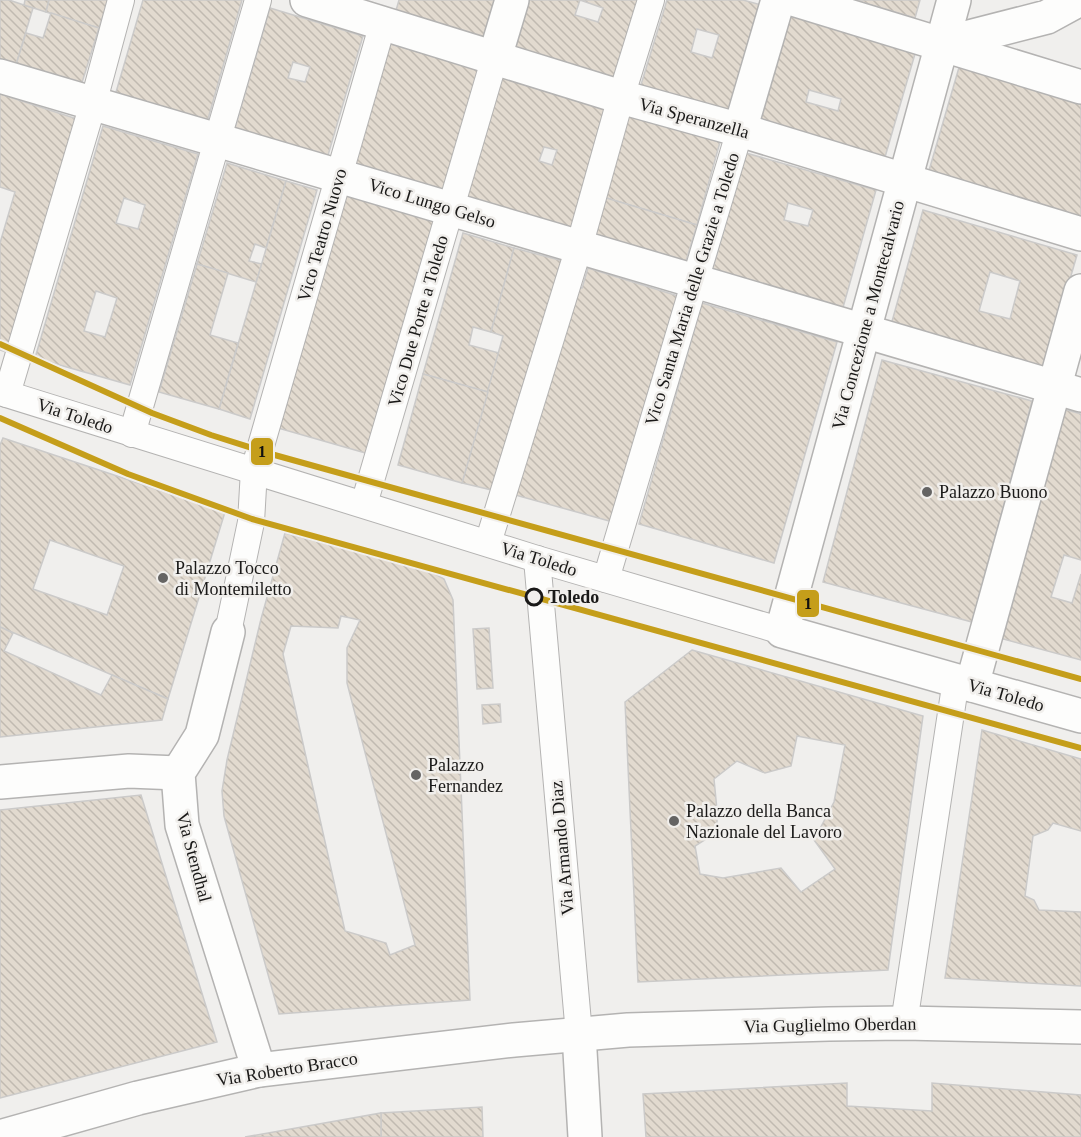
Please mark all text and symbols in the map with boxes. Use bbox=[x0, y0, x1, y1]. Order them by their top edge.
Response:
street label: Via Speranzella bbox=[637, 94, 751, 142]
street label: Vico Santa Maria delle Grazie a Toledo bbox=[641, 150, 743, 428]
street label: Vico Teatro Nuovo bbox=[293, 166, 351, 304]
street label: Vico Lungo Gelso bbox=[366, 174, 498, 232]
street label: Via Concezione a Montecalvario bbox=[828, 198, 908, 432]
street label: Vico Due Porte a Toledo bbox=[384, 233, 452, 409]
street label: Via Toledo bbox=[34, 394, 116, 438]
line badge: 1 bbox=[250, 437, 274, 466]
text: 1 bbox=[258, 443, 266, 460]
place label: Palazzo Buono bbox=[939, 482, 1047, 502]
marker: Palazzo Buono bbox=[920, 485, 934, 499]
street label: Via Toledo bbox=[498, 538, 580, 580]
place label: Palazzo Tocco di Montemiletto bbox=[175, 558, 292, 599]
marker: Palazzo Tocco di Montemiletto bbox=[156, 571, 170, 585]
place label: Toledo bbox=[548, 587, 599, 607]
marker: Toledo bbox=[525, 588, 543, 606]
line badge: 1 bbox=[796, 589, 820, 618]
text: 1 bbox=[804, 595, 812, 612]
street label: Via Toledo bbox=[965, 675, 1047, 715]
place label: Palazzo Fernandez bbox=[428, 755, 503, 796]
marker: Palazzo Fernandez bbox=[409, 768, 423, 782]
street label: Via Armando Diaz bbox=[546, 780, 578, 916]
place label: Palazzo della Banca Nazionale del Lavoro bbox=[686, 801, 842, 842]
street label: Via Stendhal bbox=[172, 810, 216, 904]
marker: Palazzo della Banca Nazionale del Lavoro bbox=[667, 814, 681, 828]
street label: Via Guglielmo Oberdan bbox=[743, 1013, 917, 1037]
street label: Via Roberto Bracco bbox=[215, 1048, 359, 1090]

